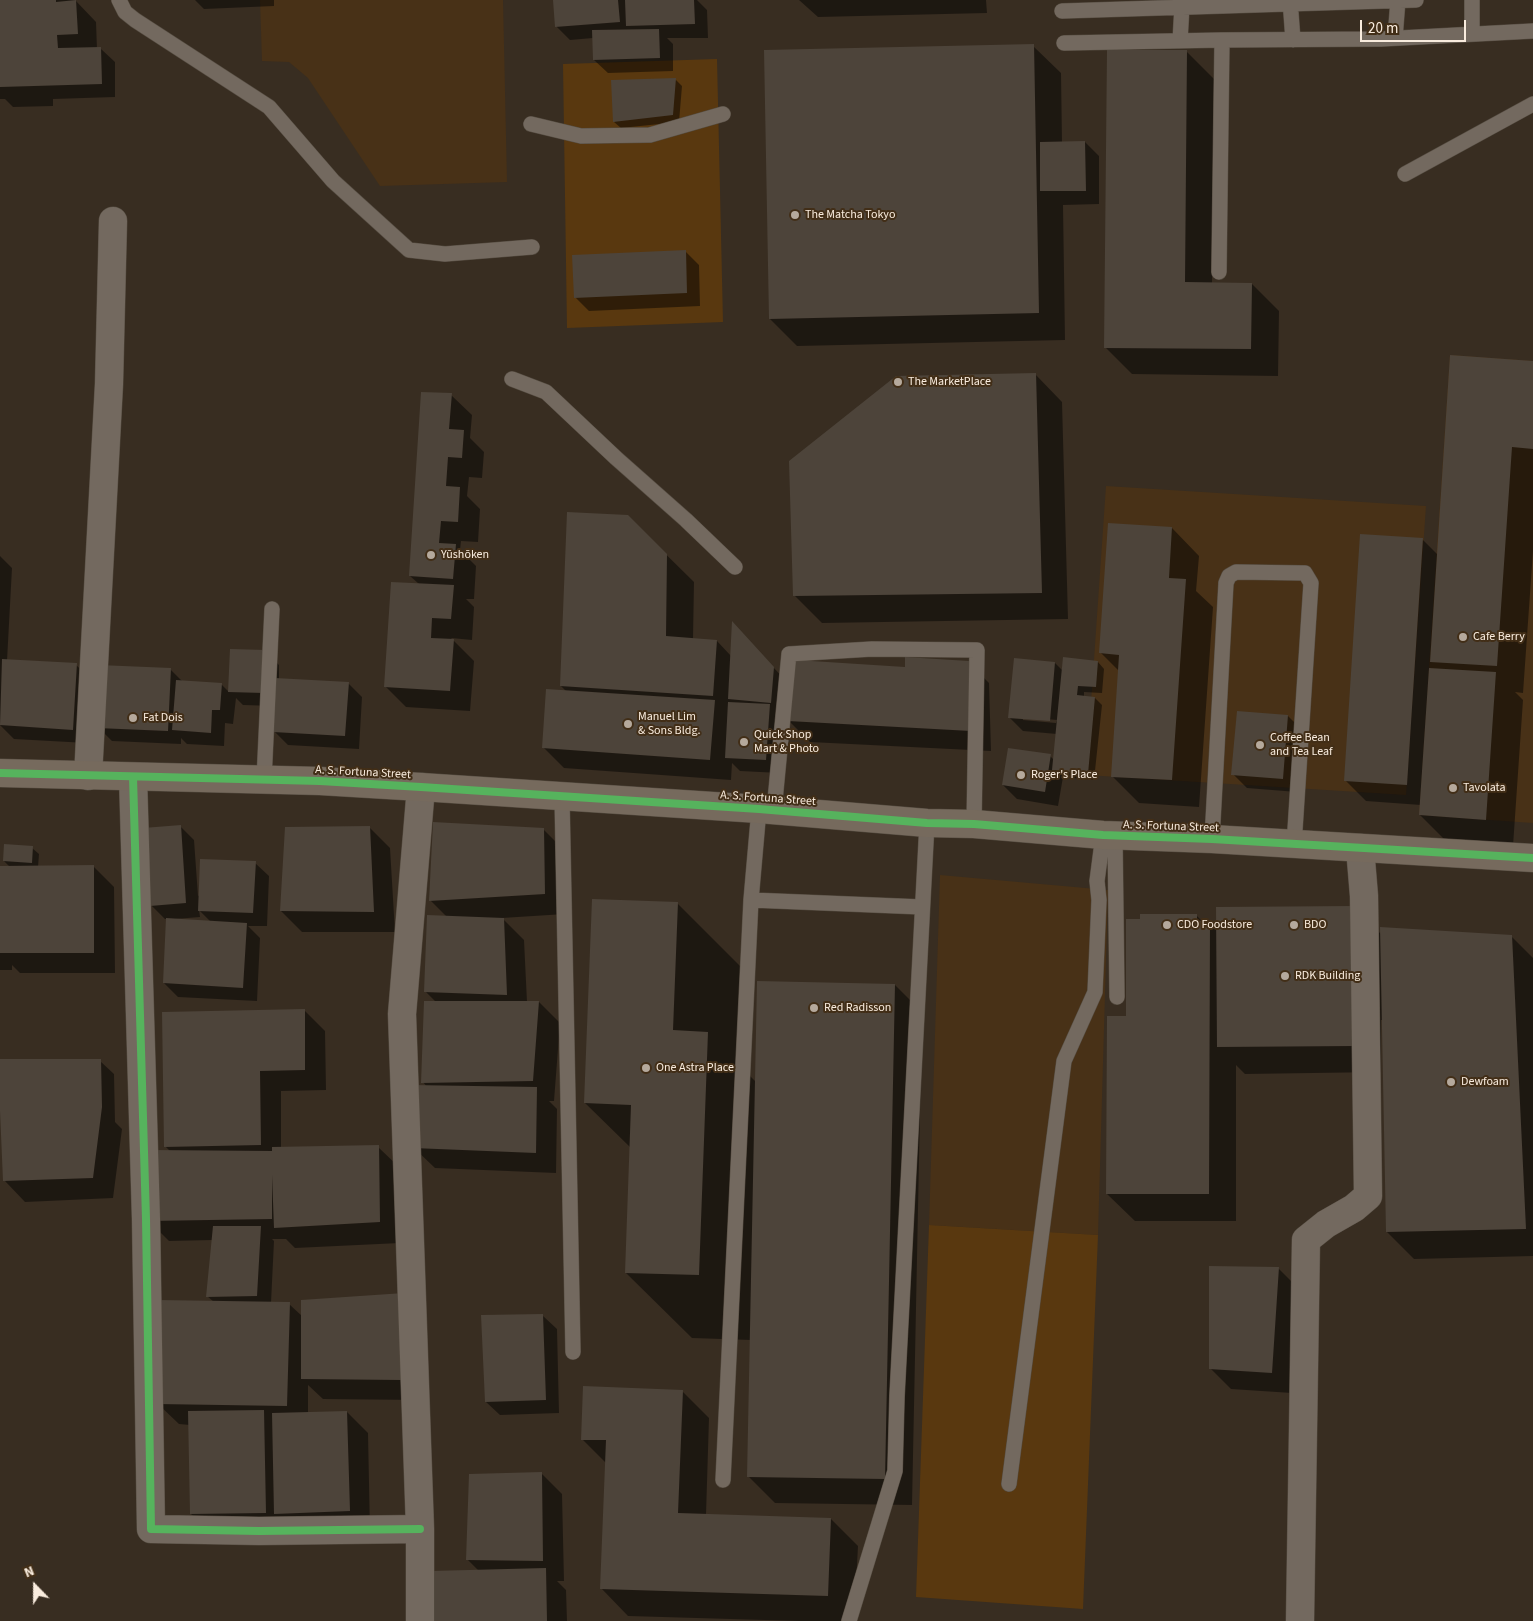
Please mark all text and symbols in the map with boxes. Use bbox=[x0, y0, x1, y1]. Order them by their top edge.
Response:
scale bar bbox=[1363, 10, 1469, 42]
text: 20 m bbox=[1368, 18, 1398, 39]
place label: The Matcha Tokyo bbox=[805, 208, 895, 222]
marker: The Matcha Tokyo bbox=[789, 209, 801, 221]
place label: The MarketPlace bbox=[908, 375, 991, 389]
marker: The MarketPlace bbox=[892, 376, 904, 388]
place label: Yūshōken bbox=[441, 548, 489, 562]
marker: Yūshōken bbox=[425, 549, 437, 561]
place label: Cafe Berry bbox=[1473, 630, 1525, 644]
marker: Cafe Berry bbox=[1457, 631, 1469, 643]
place label: Manuel Lim & Sons Bldg. bbox=[638, 710, 700, 738]
place label: Fat Dois bbox=[143, 711, 183, 725]
marker: Fat Dois bbox=[127, 712, 139, 724]
marker: Manuel Lim & Sons Bldg. bbox=[622, 718, 634, 730]
place label: Quick Shop Mart & Photo bbox=[754, 728, 819, 756]
place label: Coffee Bean and Tea Leaf bbox=[1270, 731, 1333, 759]
marker: Quick Shop Mart & Photo bbox=[738, 736, 750, 748]
marker: Coffee Bean and Tea Leaf bbox=[1254, 739, 1266, 751]
street label: A. S. Fortuna Street bbox=[315, 763, 411, 783]
place label: Roger's Place bbox=[1031, 768, 1097, 782]
marker: Roger's Place bbox=[1015, 769, 1027, 781]
place label: Tavolata bbox=[1463, 781, 1505, 795]
marker: Tavolata bbox=[1447, 782, 1459, 794]
street label: A. S. Fortuna Street bbox=[720, 788, 816, 810]
street label: A. S. Fortuna Street bbox=[1123, 818, 1219, 836]
place label: CDO Foodstore bbox=[1177, 918, 1252, 932]
place label: BDO bbox=[1304, 918, 1326, 932]
marker: CDO Foodstore bbox=[1161, 919, 1173, 931]
marker: BDO bbox=[1288, 919, 1300, 931]
place label: RDK Building bbox=[1295, 969, 1360, 983]
marker: RDK Building bbox=[1279, 970, 1291, 982]
place label: Red Radisson bbox=[824, 1001, 891, 1015]
marker: Red Radisson bbox=[808, 1002, 820, 1014]
place label: One Astra Place bbox=[656, 1061, 734, 1075]
marker: One Astra Place bbox=[640, 1062, 652, 1074]
place label: Dewfoam bbox=[1461, 1075, 1509, 1089]
marker: Dewfoam bbox=[1445, 1076, 1457, 1088]
north arrow bbox=[10, 1561, 60, 1611]
text: N bbox=[21, 1561, 37, 1583]

